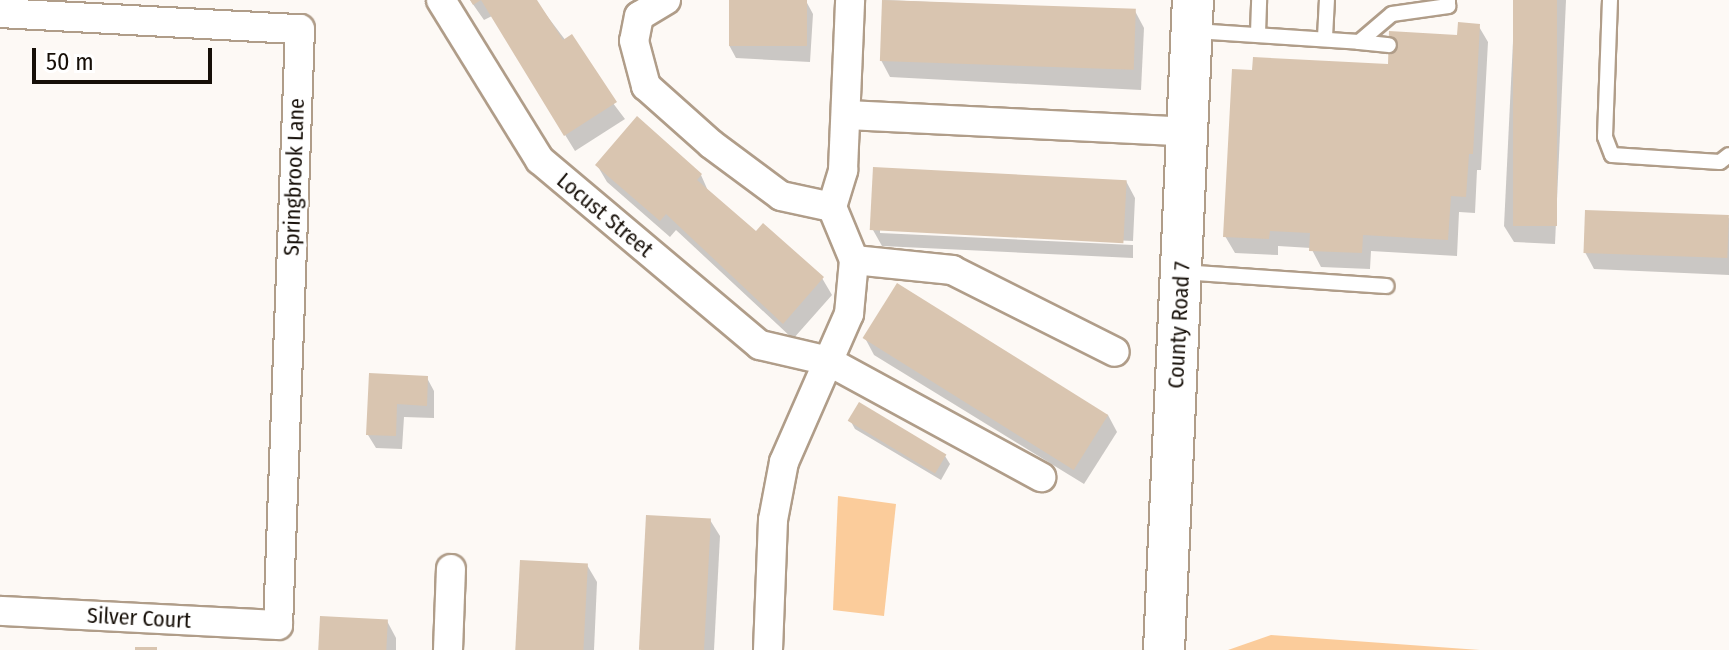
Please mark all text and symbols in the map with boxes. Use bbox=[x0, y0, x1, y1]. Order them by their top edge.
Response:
scale bar bbox=[36, 32, 216, 82]
text: 50 m bbox=[46, 48, 94, 76]
street label: Springbrook Lane bbox=[278, 98, 310, 256]
street label: Locust Street bbox=[552, 167, 658, 263]
street label: County Road 7 bbox=[1162, 261, 1196, 389]
street label: Silver Court bbox=[86, 602, 192, 634]

